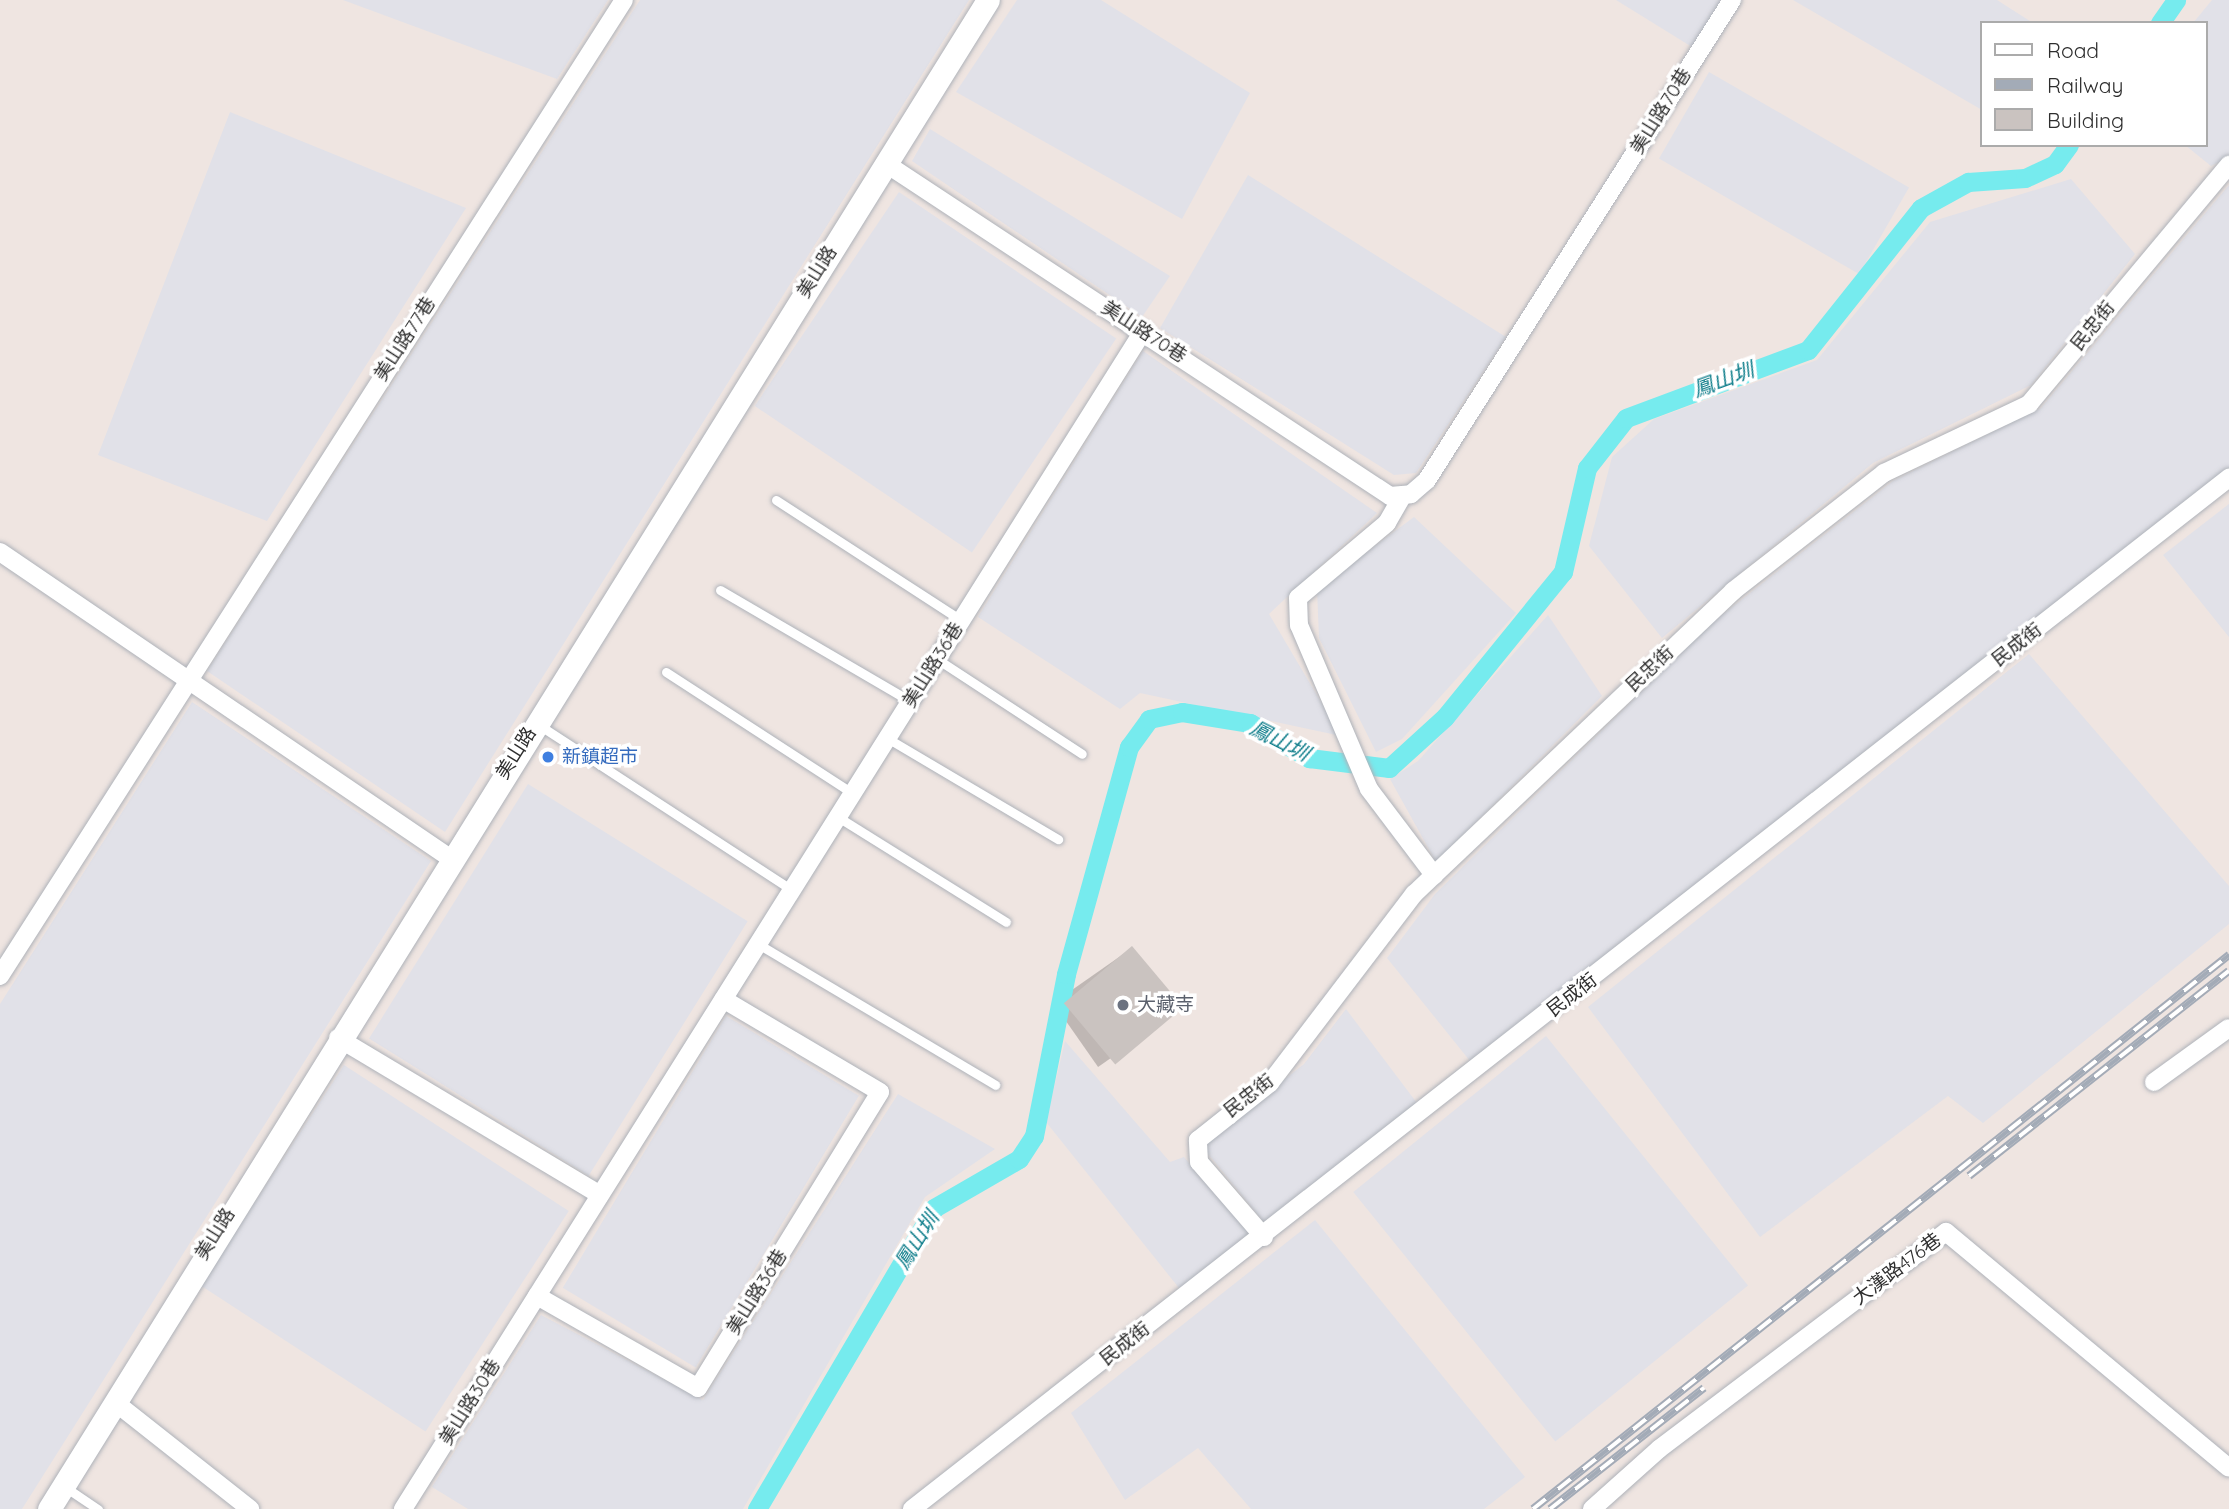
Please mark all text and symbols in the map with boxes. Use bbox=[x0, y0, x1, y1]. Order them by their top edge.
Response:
legend bbox=[1980, 21, 2208, 147]
text: Road bbox=[2047, 37, 2099, 63]
street label: 美山路70巷 bbox=[1626, 64, 1696, 158]
text: Railway bbox=[2047, 72, 2123, 98]
text: Building bbox=[2047, 107, 2124, 133]
street label: 美山路 bbox=[792, 242, 842, 302]
street label: 美山路77巷 bbox=[369, 293, 441, 385]
street label: 美山路70巷 bbox=[1097, 296, 1191, 368]
street label: 民忠街 bbox=[2066, 297, 2120, 355]
water label: 鳳山圳 bbox=[1689, 356, 1757, 402]
street label: 美山路36巷 bbox=[898, 618, 968, 712]
street label: 民成街 bbox=[1988, 618, 2046, 672]
street label: 民忠街 bbox=[1621, 641, 1679, 697]
water label: 鳳山圳 bbox=[1246, 714, 1314, 766]
street label: 美山路 bbox=[491, 723, 541, 783]
place label: 新鎮超市 bbox=[562, 746, 638, 768]
marker: 新鎮超市 bbox=[540, 749, 556, 765]
street label: 民成街 bbox=[1543, 968, 1601, 1022]
place label: 大藏寺 bbox=[1137, 994, 1194, 1016]
marker: 大藏寺 bbox=[1115, 997, 1131, 1013]
street label: 民忠街 bbox=[1220, 1069, 1278, 1123]
street label: 美山路 bbox=[190, 1204, 240, 1264]
water label: 鳳山圳 bbox=[889, 1207, 943, 1273]
street label: 大漢路476巷 bbox=[1848, 1228, 1946, 1310]
street label: 美山路36巷 bbox=[722, 1245, 792, 1339]
street label: 民成街 bbox=[1096, 1317, 1154, 1371]
street label: 美山路30巷 bbox=[435, 1355, 505, 1449]

